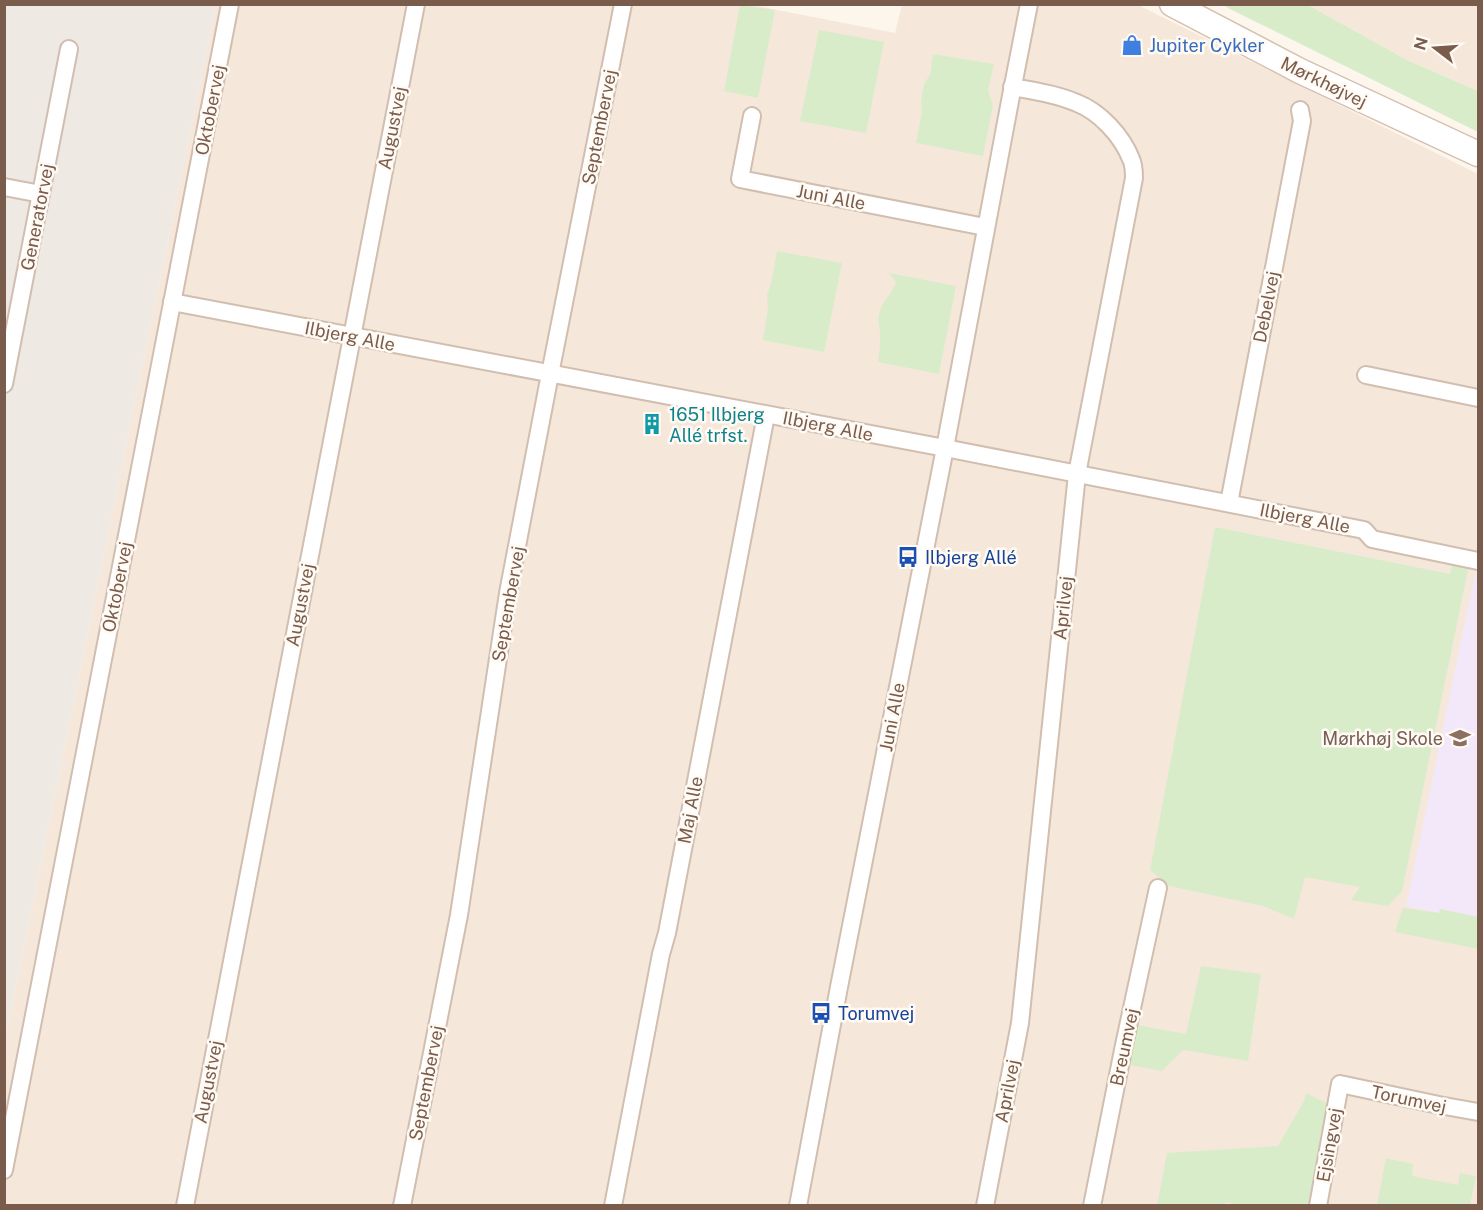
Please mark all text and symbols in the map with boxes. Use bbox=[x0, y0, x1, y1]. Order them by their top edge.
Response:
north arrow bbox=[1405, 18, 1465, 78]
shop icon: Jupiter Cykler bbox=[1120, 33, 1144, 57]
place label: Jupiter Cykler bbox=[1149, 35, 1264, 56]
text: N bbox=[1410, 35, 1432, 53]
street label: Mørkhøjvej bbox=[1278, 52, 1370, 112]
street label: Oktobervej bbox=[191, 63, 229, 157]
street label: Septembervej bbox=[578, 68, 620, 186]
street label: Augustvej bbox=[374, 85, 410, 171]
street label: Generatorvej bbox=[16, 162, 58, 272]
street label: Juni Alle bbox=[795, 180, 867, 214]
street label: Debelvej bbox=[1249, 269, 1283, 345]
street label: Ilbjerg Alle bbox=[303, 317, 397, 355]
place label: 1651 Ilbjerg Allé trfst. bbox=[669, 404, 765, 446]
street label: Ilbjerg Alle bbox=[781, 407, 875, 445]
building icon: 1651 Ilbjerg Allé trfst. bbox=[640, 412, 664, 436]
street label: Ilbjerg Alle bbox=[1258, 499, 1352, 537]
street label: Oktobervej bbox=[98, 540, 136, 634]
street label: Septembervej bbox=[487, 545, 529, 663]
bus stop icon: Ilbjerg Allé bbox=[896, 545, 920, 569]
place label: Ilbjerg Allé bbox=[925, 547, 1017, 568]
street label: Augustvej bbox=[282, 562, 318, 648]
street label: Aprilvej bbox=[1049, 575, 1077, 641]
street label: Juni Alle bbox=[875, 681, 909, 753]
school or university icon: Mørkhøj Skole bbox=[1448, 726, 1472, 750]
place label: Mørkhøj Skole bbox=[1322, 728, 1443, 749]
street label: Maj Alle bbox=[673, 775, 707, 845]
bus stop icon: Torumvej bbox=[809, 1001, 833, 1025]
place label: Torumvej bbox=[838, 1003, 914, 1024]
street label: Breumvej bbox=[1106, 1006, 1142, 1088]
street label: Septembervej bbox=[405, 1024, 447, 1142]
street label: Augustvej bbox=[190, 1039, 226, 1125]
street label: Aprilvej bbox=[991, 1058, 1023, 1124]
street label: Torumvej bbox=[1369, 1081, 1449, 1117]
street label: Ejsingvej bbox=[1312, 1106, 1346, 1184]

